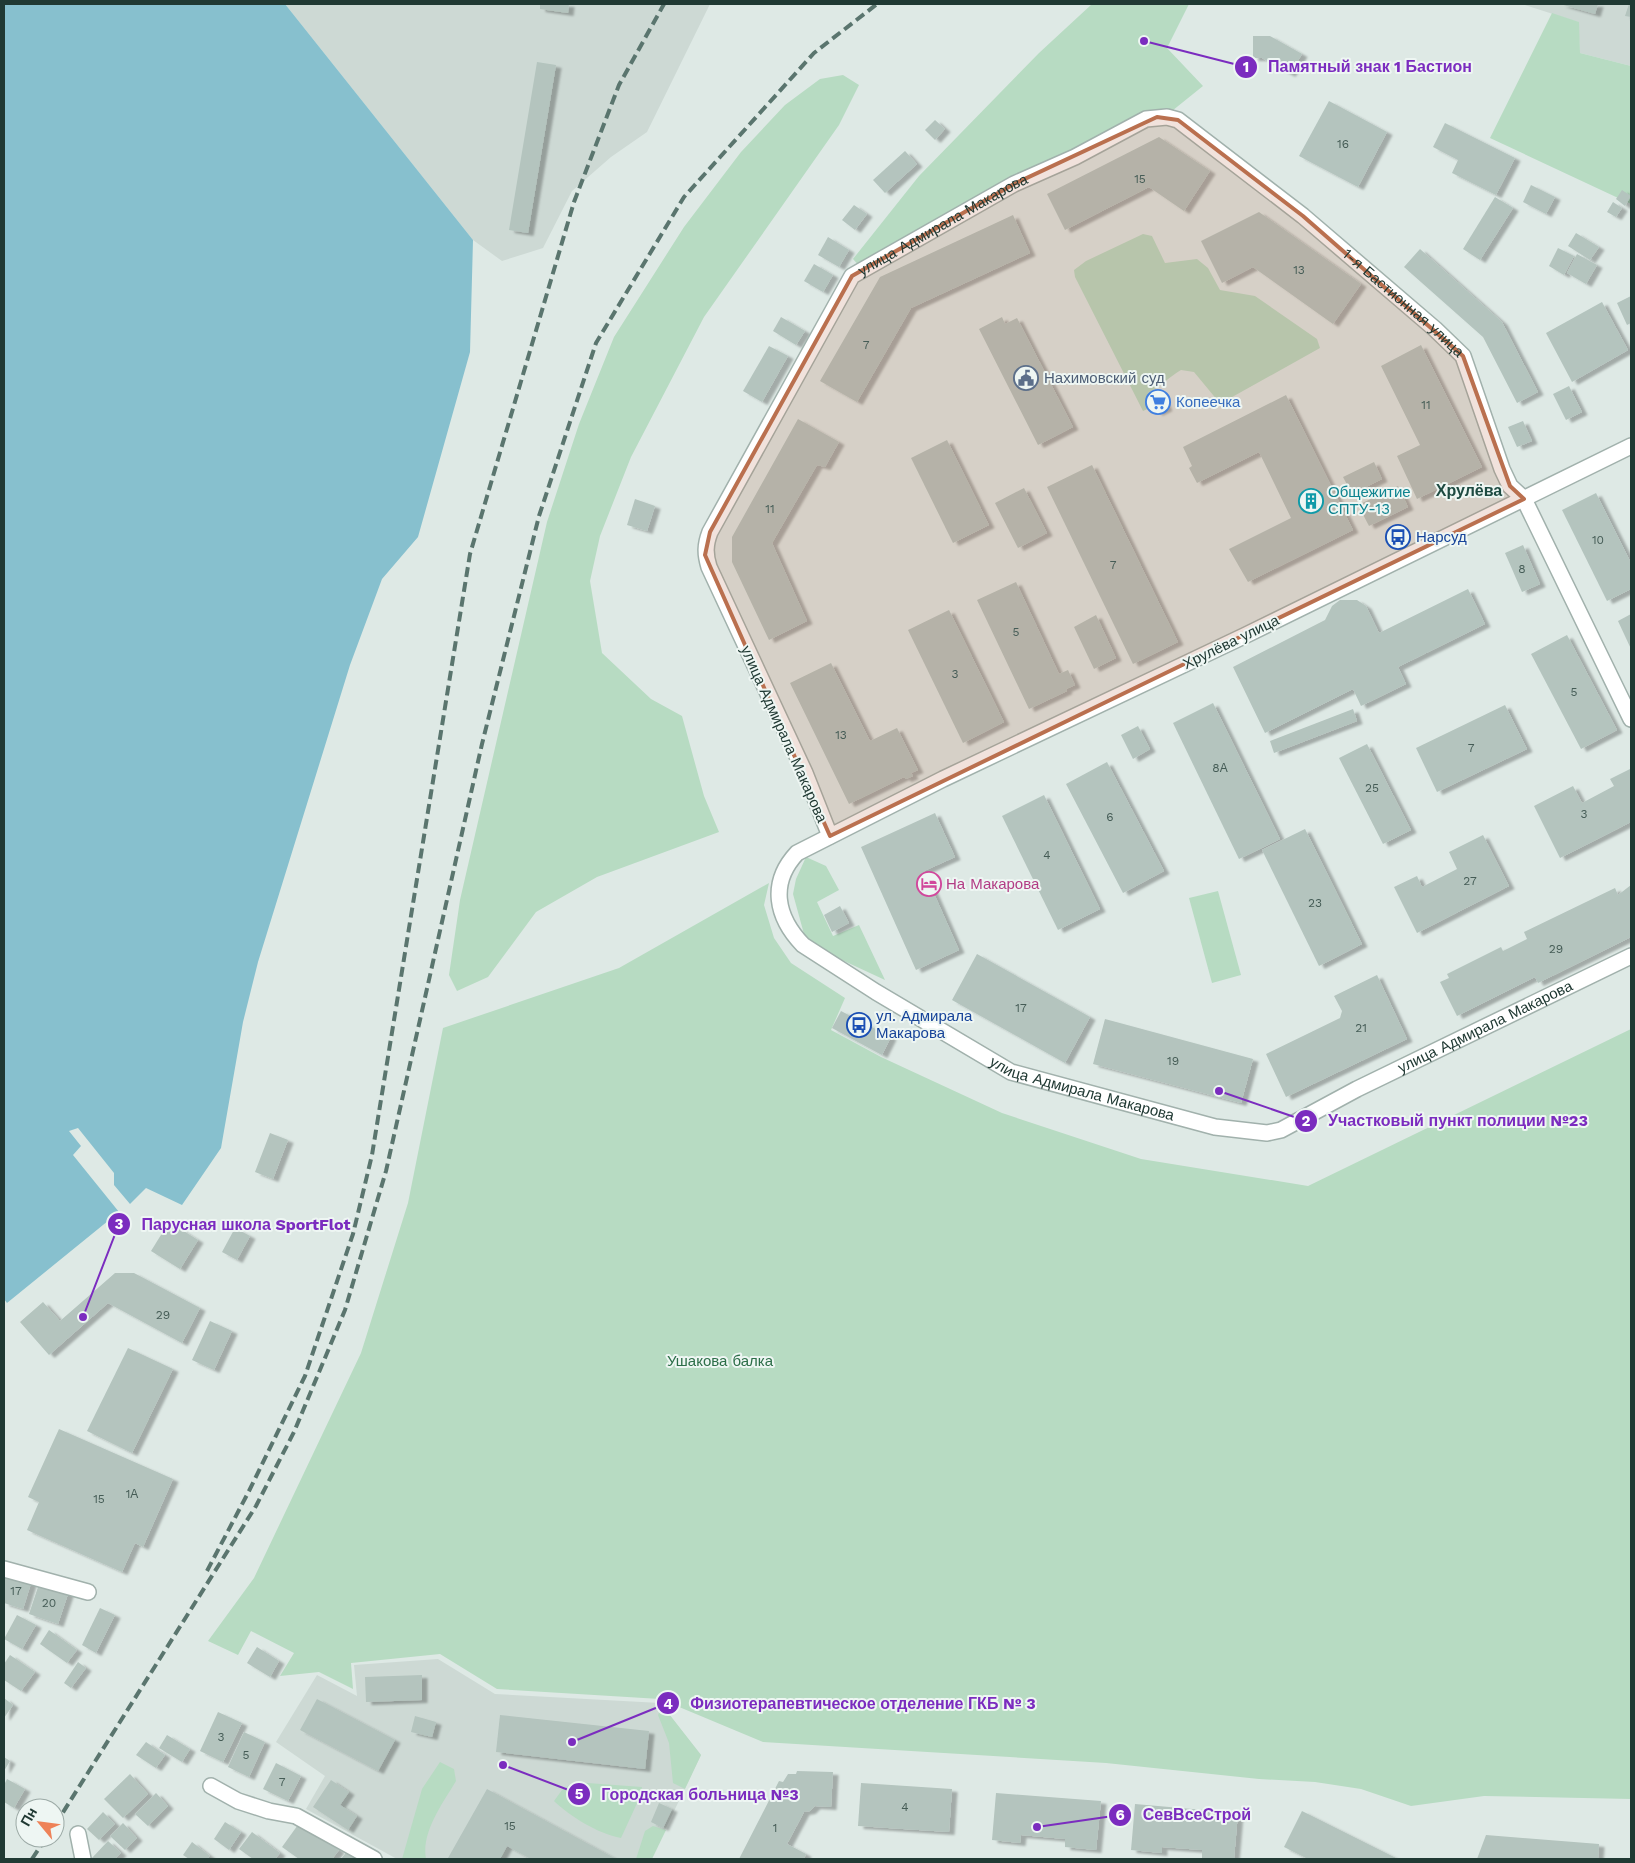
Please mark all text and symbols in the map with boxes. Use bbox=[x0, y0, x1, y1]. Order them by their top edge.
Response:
callout: Памятный знак 1 Бастион bbox=[1233, 51, 1482, 82]
text: Памятный знак 1 Бастион bbox=[1268, 57, 1472, 76]
text: 1 bbox=[1243, 58, 1249, 76]
house number: 16 bbox=[1337, 137, 1349, 151]
street label: улица Адмирала Макарова bbox=[855, 170, 1031, 280]
house number: 15 bbox=[1134, 172, 1146, 186]
street label: 1-я Бастионная улица bbox=[1339, 245, 1468, 361]
house number: 13 bbox=[1293, 263, 1305, 277]
house number: 7 bbox=[863, 338, 870, 352]
public building icon: Нахимовский суд bbox=[1013, 365, 1039, 391]
place label: Нахимовский суд bbox=[1044, 369, 1165, 387]
supermarket icon: Копеечка bbox=[1145, 389, 1171, 415]
place label: Копеечка bbox=[1176, 393, 1241, 411]
house number: 11 bbox=[1421, 398, 1431, 412]
district label: Хрулёва bbox=[1436, 481, 1502, 500]
place label: Общежитие СПТУ-13 bbox=[1328, 483, 1411, 518]
building icon: Общежитие СПТУ-13 bbox=[1298, 488, 1324, 514]
house number: 11 bbox=[765, 502, 775, 516]
bus stop icon: Нарсуд bbox=[1385, 524, 1411, 550]
place label: Нарсуд bbox=[1416, 528, 1467, 546]
house number: 10 bbox=[1592, 533, 1604, 547]
house number: 7 bbox=[1110, 558, 1117, 572]
house number: 8 bbox=[1518, 562, 1526, 576]
street label: Хрулёва улица bbox=[1180, 611, 1283, 673]
house number: 5 bbox=[1013, 625, 1020, 639]
street label: улица Адмирала Макарова bbox=[737, 643, 831, 826]
house number: 3 bbox=[952, 667, 959, 681]
house number: 5 bbox=[1571, 685, 1578, 699]
house number: 13 bbox=[835, 728, 847, 742]
house number: 7 bbox=[1468, 741, 1475, 755]
house number: 8А bbox=[1212, 761, 1228, 775]
house number: 25 bbox=[1365, 781, 1379, 795]
house number: 3 bbox=[1581, 807, 1588, 821]
house number: 6 bbox=[1106, 810, 1114, 824]
house number: 4 bbox=[1043, 848, 1051, 862]
hotel icon: На Макарова bbox=[916, 871, 942, 897]
house number: 27 bbox=[1463, 874, 1477, 888]
place label: На Макарова bbox=[946, 875, 1040, 893]
house number: 23 bbox=[1308, 896, 1322, 910]
house number: 29 bbox=[1549, 942, 1563, 956]
street label: улица Адмирала Макарова bbox=[1395, 977, 1576, 1077]
house number: 17 bbox=[1015, 1001, 1027, 1015]
place label: ул. Адмирала Макарова bbox=[876, 1007, 973, 1042]
bus stop icon: ул. Адмирала Макарова bbox=[846, 1012, 872, 1038]
house number: 21 bbox=[1355, 1021, 1367, 1035]
street label: улица Адмирала Макарова bbox=[986, 1052, 1177, 1125]
house number: 19 bbox=[1167, 1054, 1179, 1068]
callout: Участковый пункт полиции №23 bbox=[1293, 1105, 1598, 1136]
text: Участковый пункт полиции №23 bbox=[1328, 1111, 1588, 1130]
text: 2 bbox=[1302, 1112, 1311, 1130]
callout: Парусная школа SportFlot bbox=[106, 1209, 360, 1240]
text: 3 bbox=[115, 1215, 124, 1233]
text: Парусная школа SportFlot bbox=[141, 1215, 351, 1234]
house number: 29 bbox=[156, 1308, 170, 1322]
park label: Ушакова балка bbox=[667, 1352, 774, 1370]
house number: 1А bbox=[126, 1487, 138, 1501]
house number: 15 bbox=[93, 1492, 105, 1506]
house number: 17 bbox=[10, 1584, 22, 1598]
house number: 20 bbox=[42, 1596, 56, 1610]
callout: Физиотерапевтическое отделение ГКБ № 3 bbox=[655, 1688, 1046, 1719]
text: Физиотерапевтическое отделение ГКБ № 3 bbox=[690, 1694, 1036, 1713]
text: 4 bbox=[663, 1695, 673, 1713]
house number: 3 bbox=[218, 1730, 225, 1744]
house number: 5 bbox=[243, 1748, 250, 1762]
house number: 7 bbox=[279, 1775, 286, 1789]
callout: Городская больница №3 bbox=[566, 1779, 809, 1810]
text: 5 bbox=[575, 1785, 584, 1803]
text: Городская больница №3 bbox=[601, 1785, 799, 1804]
north arrow bbox=[15, 1798, 65, 1848]
callout: СевВсеСтрой bbox=[1108, 1799, 1261, 1830]
house number: 4 bbox=[901, 1800, 909, 1814]
text: Пн bbox=[17, 1805, 40, 1829]
text: СевВсеСтрой bbox=[1143, 1805, 1251, 1824]
text: 6 bbox=[1115, 1806, 1125, 1824]
house number: 15 bbox=[504, 1819, 516, 1833]
house number: 1 bbox=[773, 1821, 777, 1835]

